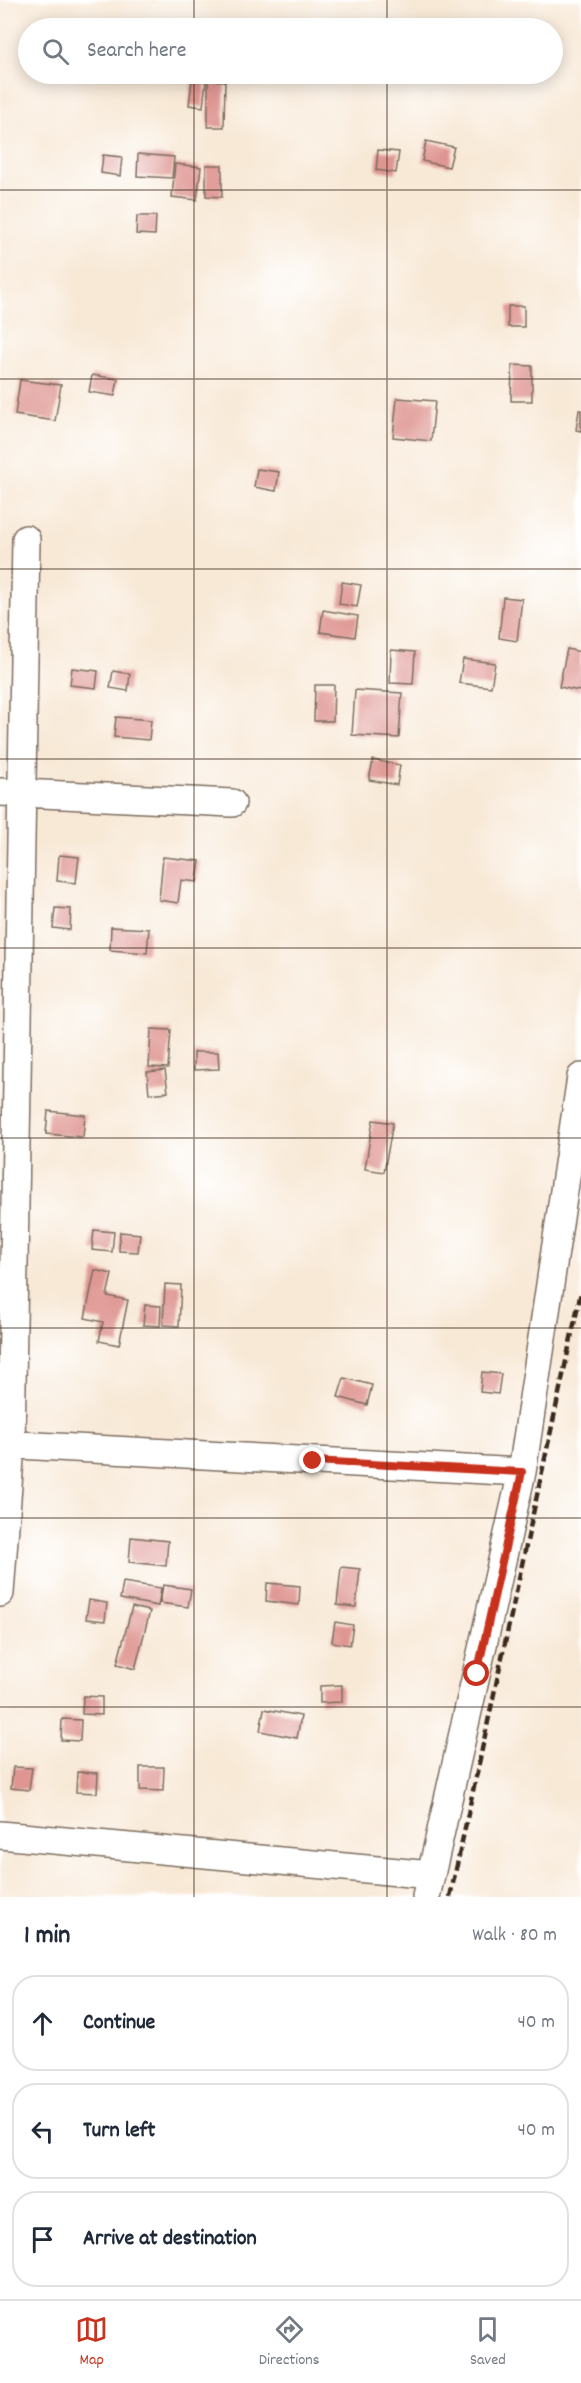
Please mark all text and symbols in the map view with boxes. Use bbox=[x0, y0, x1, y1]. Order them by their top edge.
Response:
search box bbox=[18, 18, 563, 84]
icon: search bbox=[39, 35, 72, 68]
text: Search here bbox=[87, 36, 186, 67]
route end bbox=[299, 1447, 325, 1473]
route start bbox=[463, 1660, 489, 1686]
text: 1 min bbox=[24, 1918, 70, 1955]
text: Walk · 80 m bbox=[472, 1922, 557, 1950]
icon: ahead bbox=[26, 2007, 59, 2040]
text: Continue bbox=[83, 2008, 155, 2039]
text: 40 m bbox=[517, 2009, 555, 2037]
icon: left bbox=[26, 2115, 59, 2148]
text: Turn left bbox=[83, 2116, 155, 2147]
text: 40 m bbox=[517, 2117, 555, 2145]
icon: arrive bbox=[26, 2223, 59, 2256]
text: Arrive at destination bbox=[83, 2224, 257, 2255]
tab: Map bbox=[75, 2313, 108, 2372]
tab: Directions bbox=[259, 2313, 319, 2372]
tab: Saved bbox=[470, 2313, 506, 2372]

